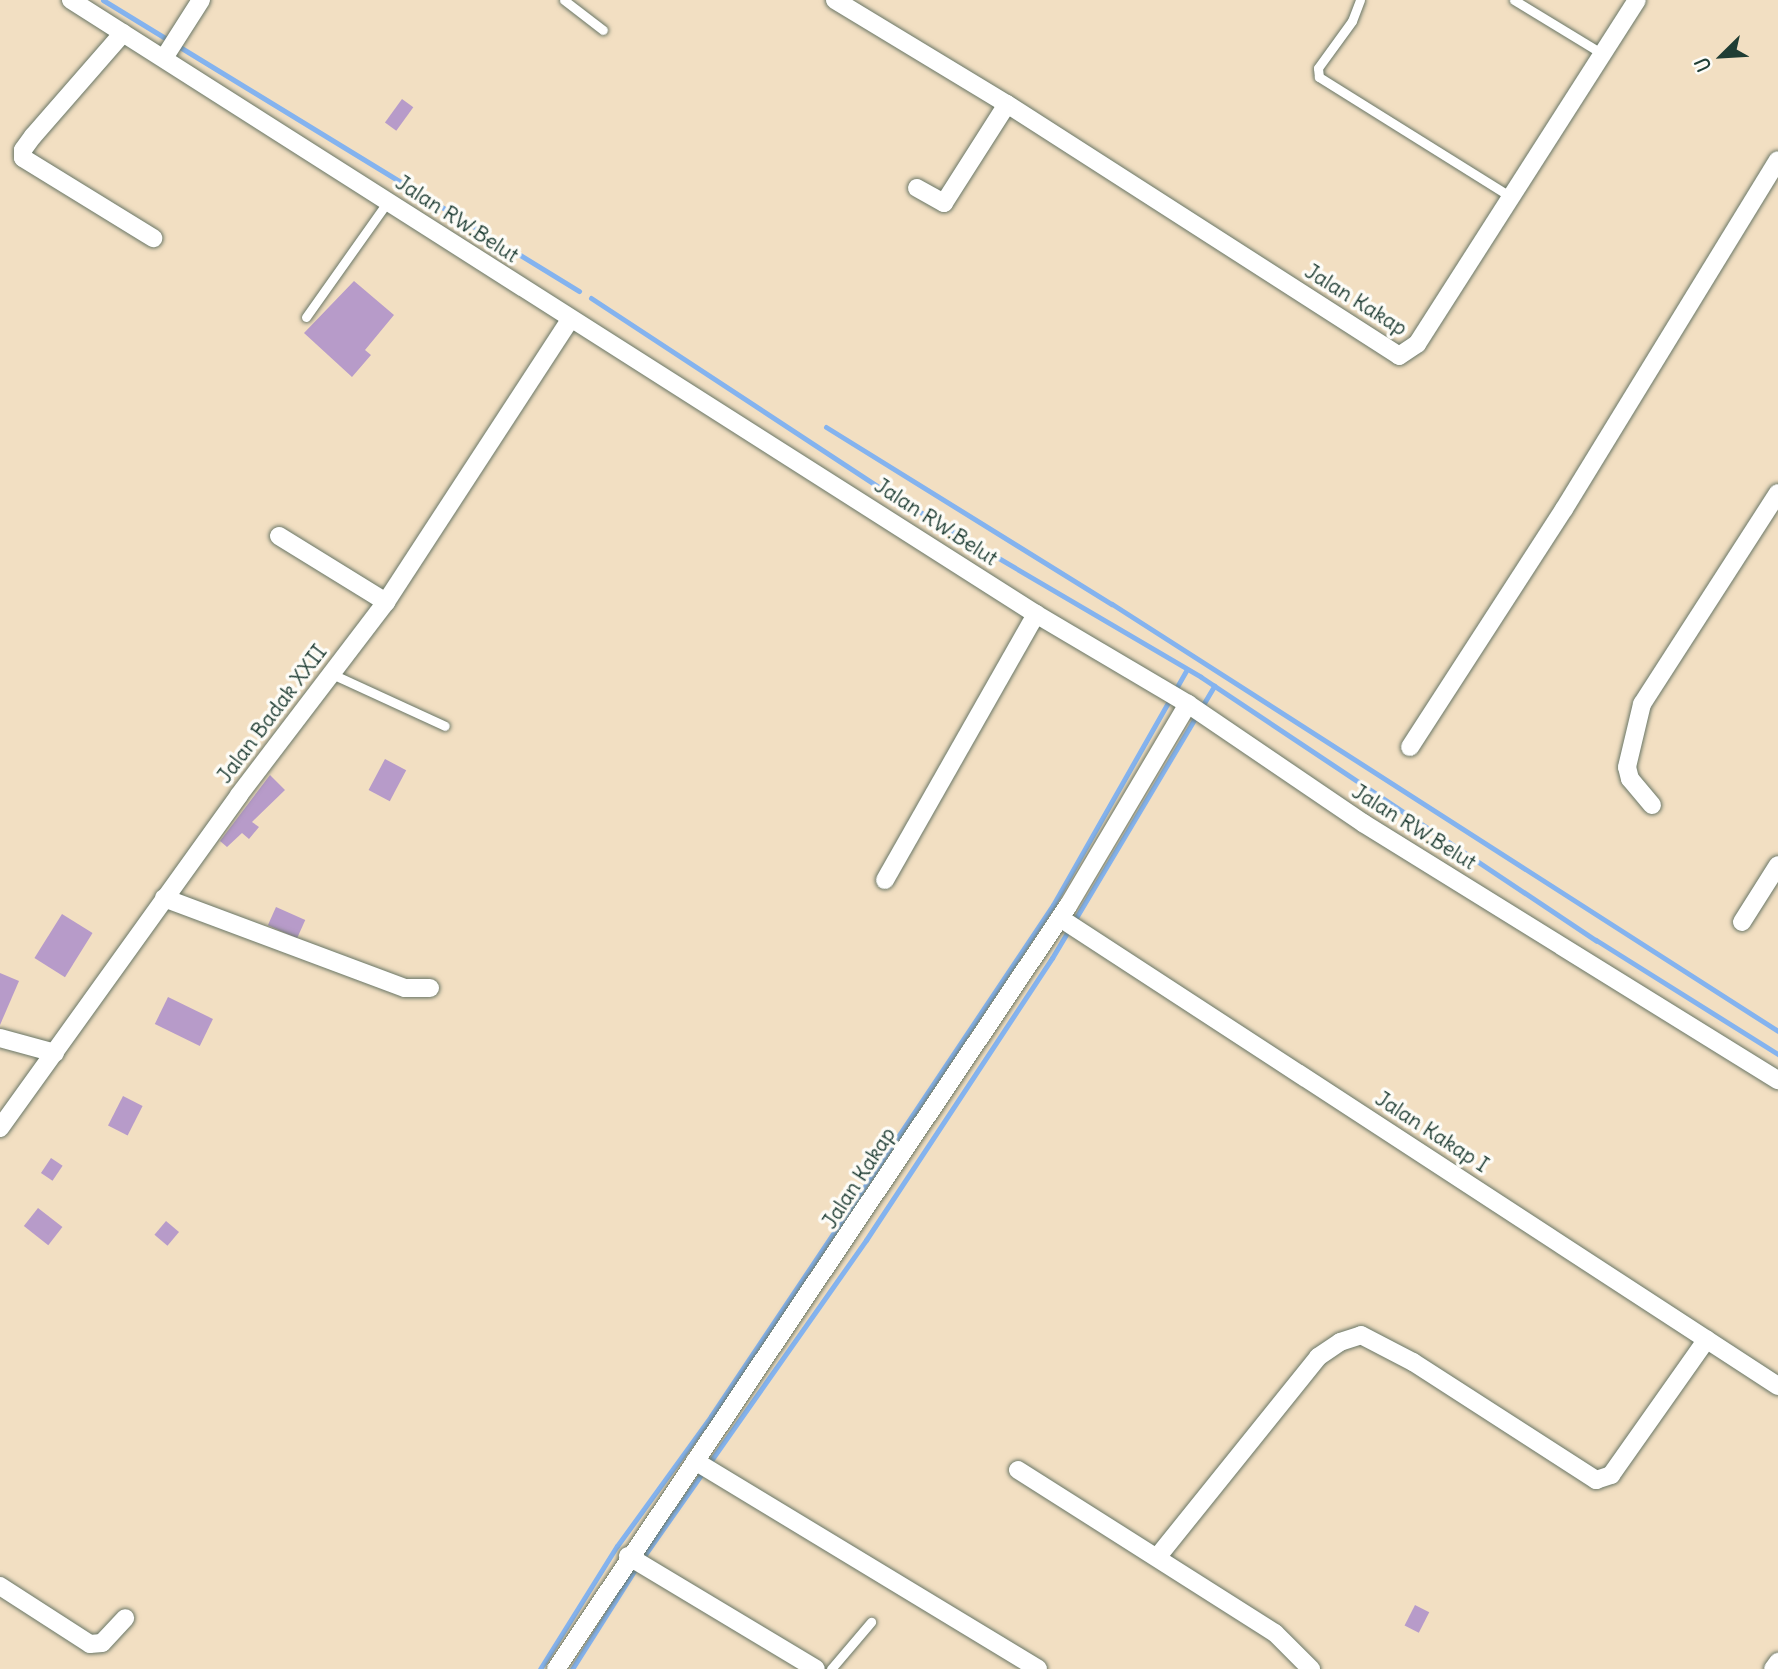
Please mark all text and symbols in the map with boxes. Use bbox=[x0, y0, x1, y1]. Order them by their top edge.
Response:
north arrow bbox=[1687, 21, 1757, 91]
text: U bbox=[1689, 54, 1716, 75]
street label: Jalan RW.Belut bbox=[391, 170, 523, 268]
street label: Jalan Kakap bbox=[1300, 259, 1412, 341]
street label: Jalan RW.Belut bbox=[870, 473, 1002, 571]
street label: Jalan Badak XXII bbox=[212, 640, 332, 788]
street label: Jalan RW.Belut bbox=[1347, 779, 1481, 875]
street label: Jalan Kakap I bbox=[1371, 1086, 1493, 1178]
street label: Jalan Kakap bbox=[817, 1123, 901, 1233]

